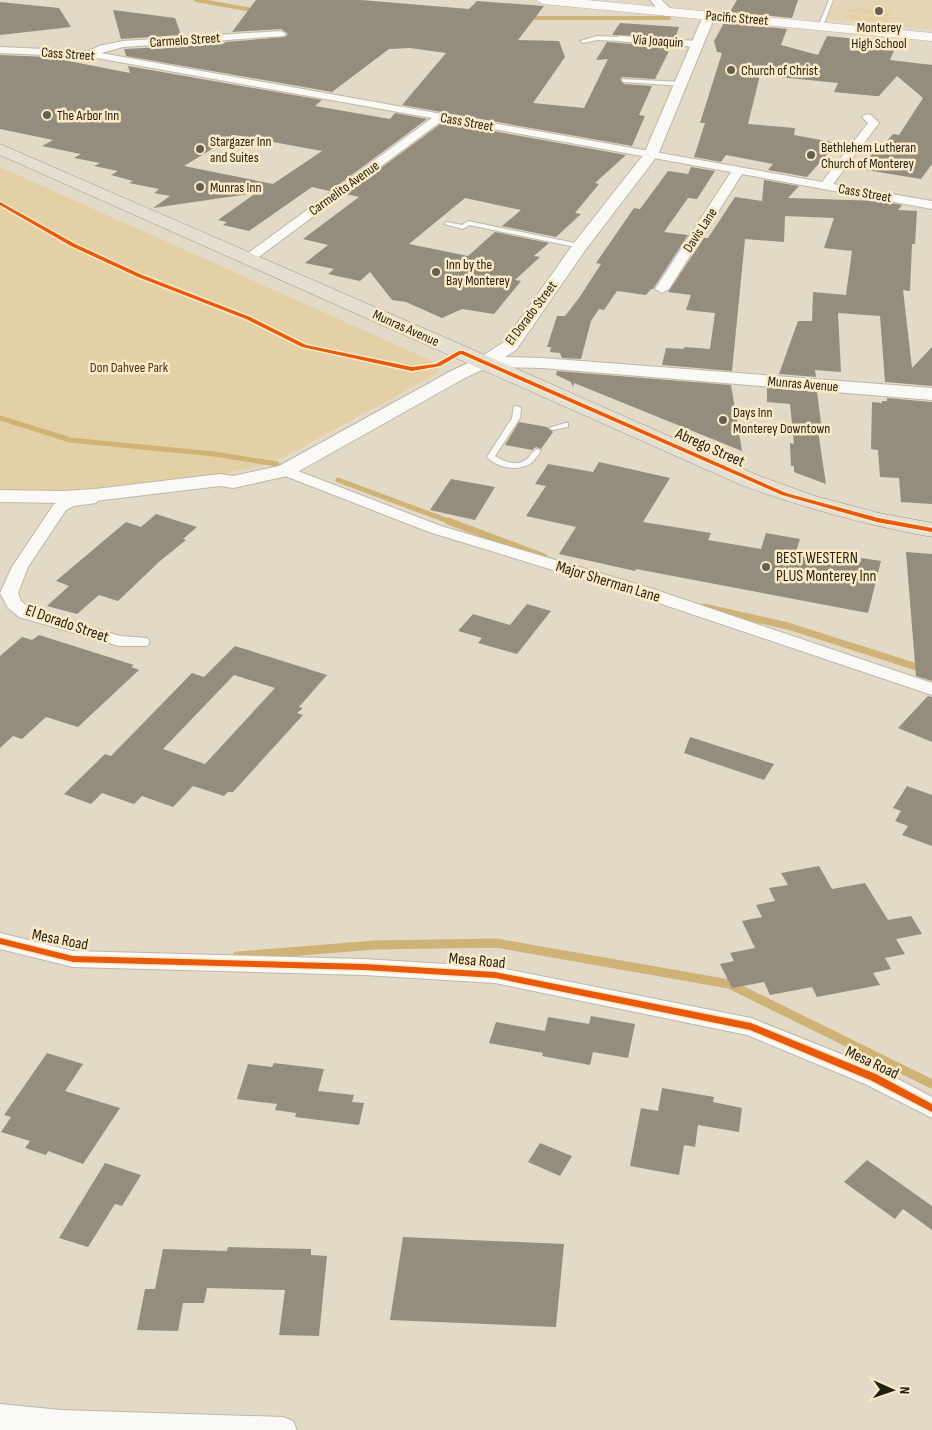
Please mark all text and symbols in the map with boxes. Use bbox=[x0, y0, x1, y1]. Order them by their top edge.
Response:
marker: Monterey High School bbox=[873, 5, 885, 17]
street label: Pacific Street bbox=[705, 7, 769, 29]
place label: Monterey High School bbox=[851, 19, 907, 52]
street label: Carmelo Street bbox=[149, 29, 221, 51]
street label: Via Joaquin bbox=[632, 31, 684, 51]
street label: Cass Street bbox=[41, 44, 95, 64]
place label: Church of Christ bbox=[741, 62, 818, 79]
marker: Church of Christ bbox=[725, 64, 737, 76]
place label: The Arbor Inn bbox=[57, 107, 119, 124]
marker: The Arbor Inn bbox=[41, 109, 53, 121]
street label: Cass Street bbox=[439, 109, 495, 135]
place label: Stargazer Inn and Suites bbox=[210, 133, 272, 166]
place label: Bethlehem Lutheran Church of Monterey bbox=[821, 139, 916, 172]
marker: Stargazer Inn and Suites bbox=[194, 143, 206, 155]
marker: Bethlehem Lutheran Church of Monterey bbox=[805, 149, 817, 161]
street label: Carmelito Avenue bbox=[306, 157, 382, 219]
place label: Munras Inn bbox=[210, 179, 261, 196]
street label: Cass Street bbox=[837, 180, 893, 206]
marker: Munras Inn bbox=[194, 181, 206, 193]
street label: Davis Lane bbox=[679, 205, 721, 255]
place label: Inn by the Bay Monterey bbox=[446, 256, 511, 289]
marker: Inn by the Bay Monterey bbox=[430, 266, 442, 278]
street label: El Dorado Street bbox=[501, 278, 561, 348]
street label: Munras Avenue bbox=[370, 306, 442, 350]
park label: Don Dahvee Park bbox=[90, 359, 169, 376]
street label: Munras Avenue bbox=[767, 372, 839, 396]
place label: Days Inn Monterey Downtown bbox=[733, 404, 830, 437]
marker: Days Inn Monterey Downtown bbox=[717, 414, 729, 426]
street label: Abrego Street bbox=[672, 424, 748, 472]
place label: BEST WESTERN PLUS Monterey Inn bbox=[776, 549, 876, 586]
street label: Major Sherman Lane bbox=[553, 557, 663, 607]
marker: BEST WESTERN PLUS Monterey Inn bbox=[760, 561, 772, 573]
street label: El Dorado Street bbox=[23, 601, 111, 647]
street label: Mesa Road bbox=[30, 925, 90, 955]
street label: Mesa Road bbox=[448, 949, 506, 973]
street label: Mesa Road bbox=[842, 1042, 902, 1084]
north arrow bbox=[867, 1365, 917, 1415]
text: N bbox=[896, 1386, 913, 1394]

